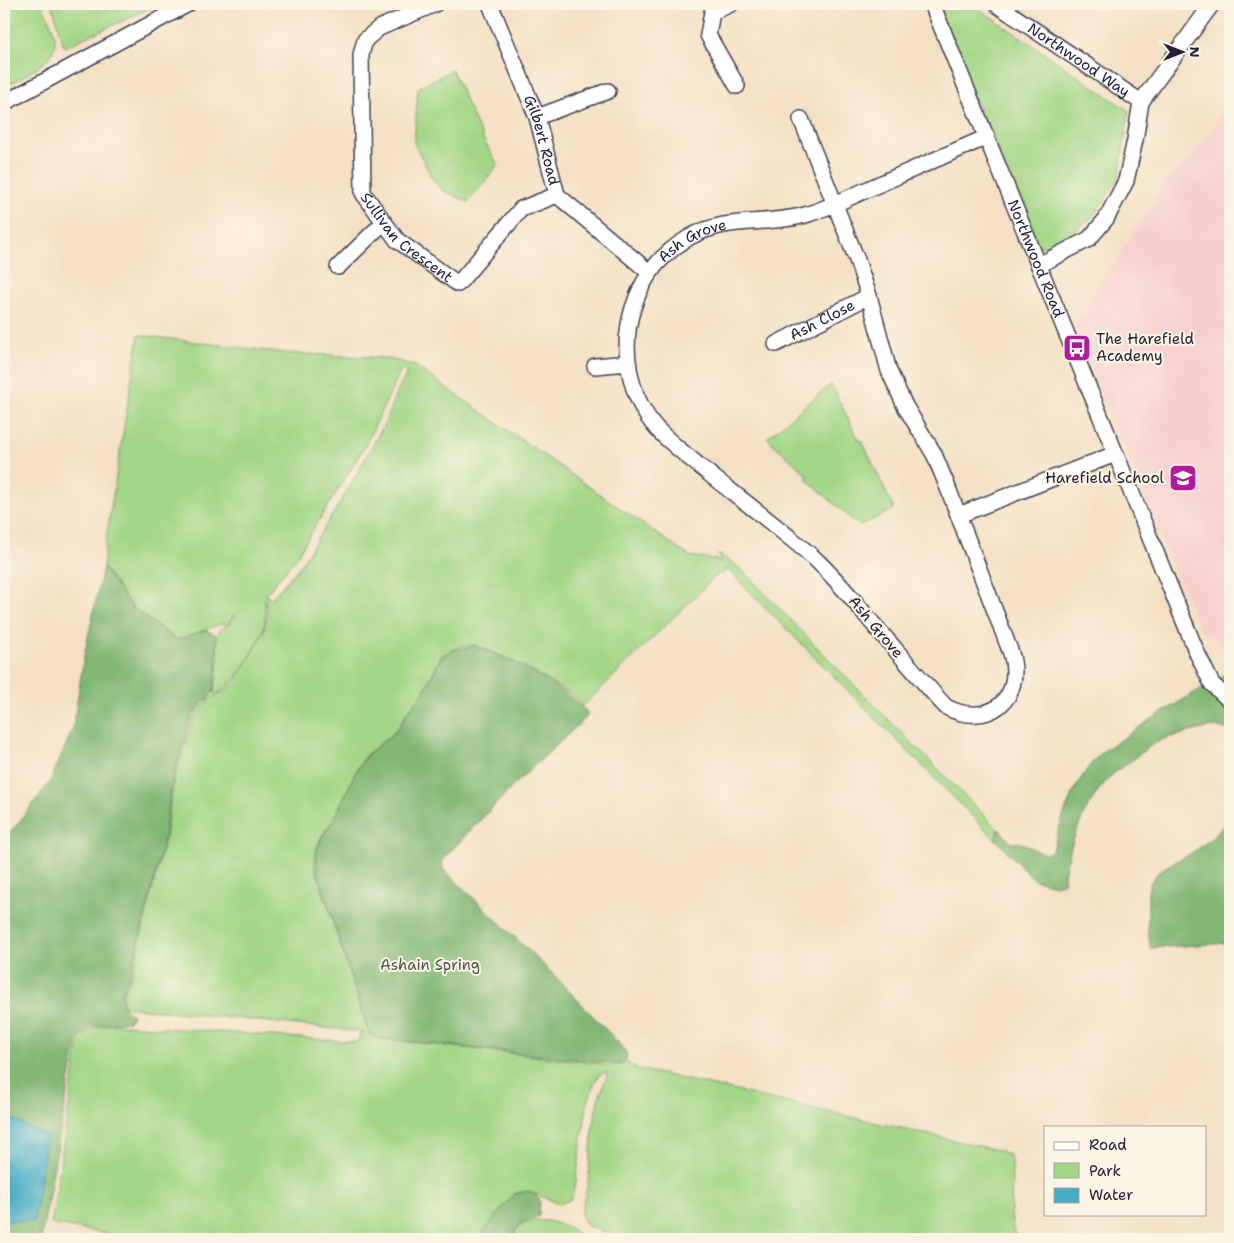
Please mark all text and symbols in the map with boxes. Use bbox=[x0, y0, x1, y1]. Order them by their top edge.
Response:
street label: Northwood Way bbox=[1024, 18, 1134, 102]
north arrow bbox=[1156, 28, 1206, 78]
text: N bbox=[1186, 46, 1204, 58]
street label: Gilbert Road bbox=[519, 92, 564, 188]
street label: Sullivan Crescent bbox=[356, 188, 457, 287]
street label: Northwood Road bbox=[1003, 197, 1069, 321]
street label: Ash Grove bbox=[654, 215, 728, 267]
street label: Ash Close bbox=[786, 295, 858, 345]
place label: The Harefield Academy bbox=[1096, 329, 1194, 366]
bus stop icon: The Harefield Academy bbox=[1062, 333, 1092, 363]
school or university icon: Harefield School bbox=[1168, 463, 1198, 493]
place label: Harefield School bbox=[1045, 468, 1164, 488]
street label: Ash Grove bbox=[844, 592, 908, 662]
park label: Ashain Spring bbox=[380, 955, 480, 975]
legend bbox=[1044, 1126, 1206, 1216]
text: Road bbox=[1089, 1135, 1127, 1155]
text: Park bbox=[1089, 1161, 1121, 1181]
text: Water bbox=[1089, 1185, 1133, 1205]

